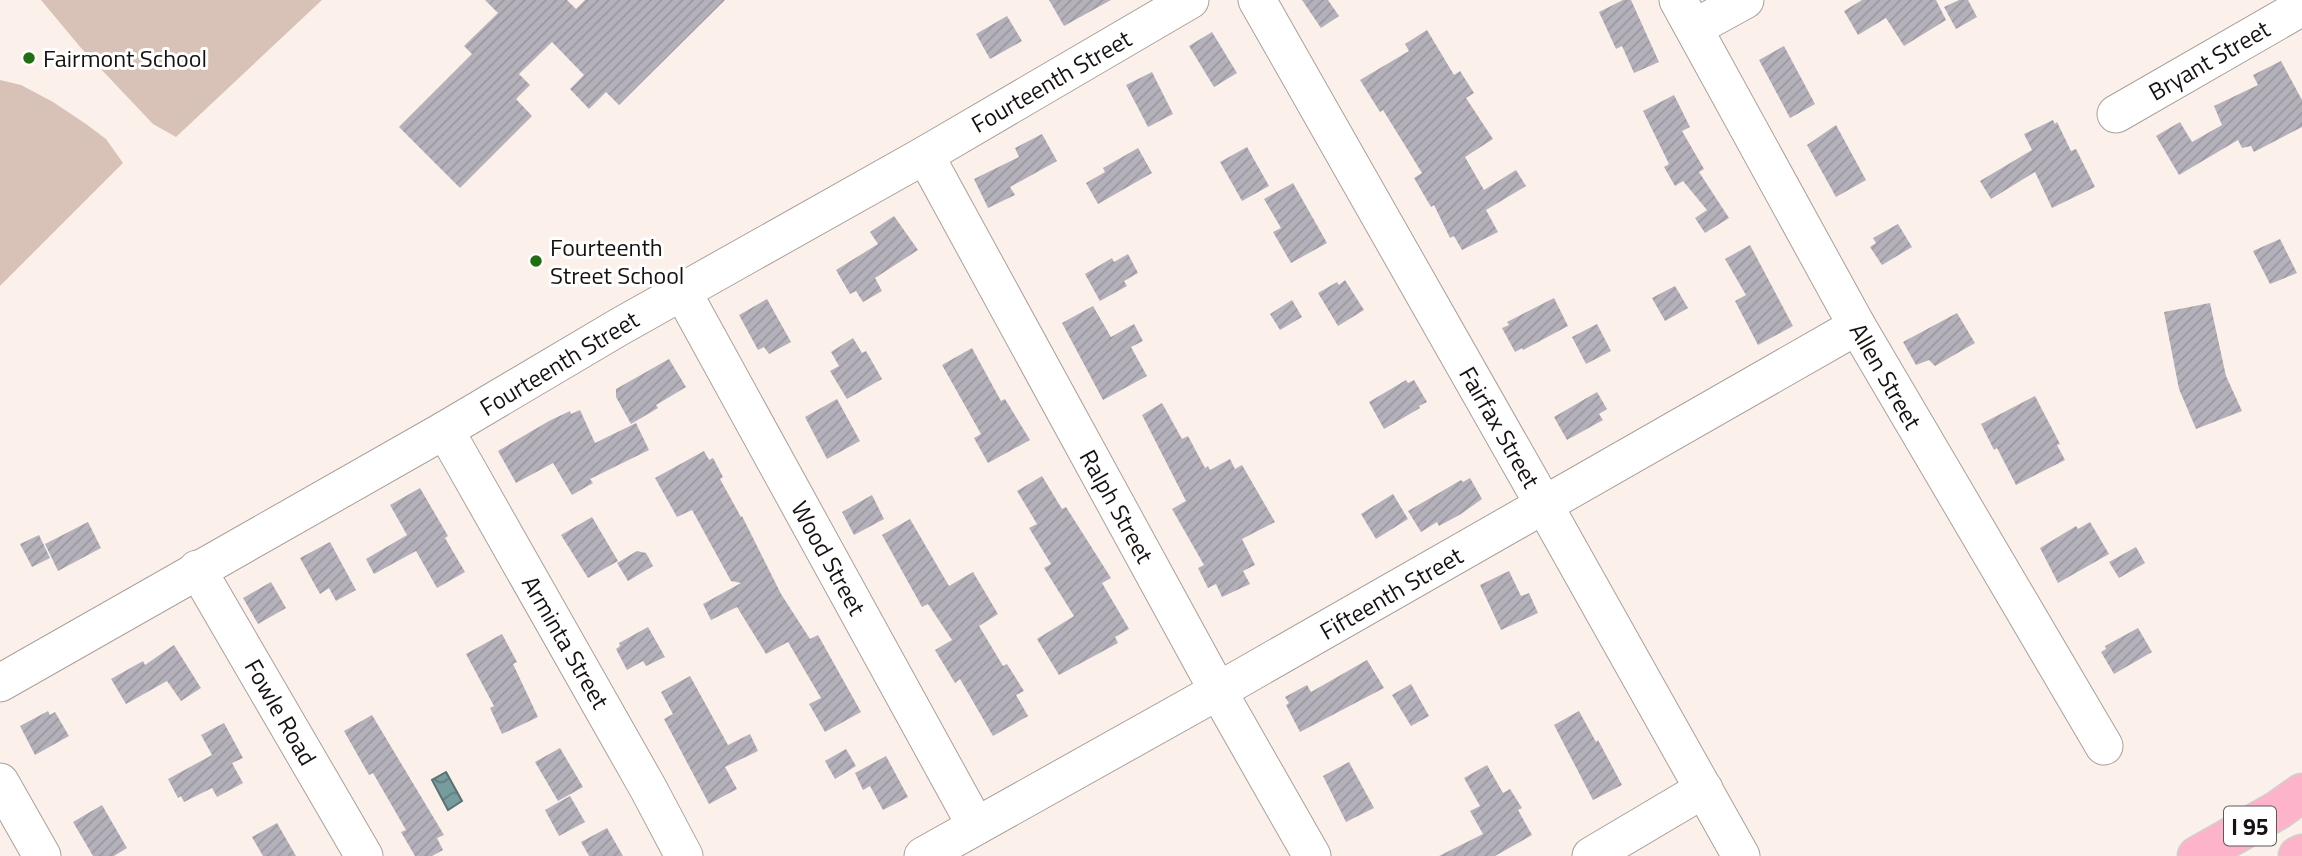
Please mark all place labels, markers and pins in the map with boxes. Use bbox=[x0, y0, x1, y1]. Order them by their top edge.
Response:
place label: Fairmont School bbox=[43, 40, 207, 76]
marker: Fairmont School bbox=[21, 50, 37, 66]
place label: Fourteenth Street School bbox=[550, 229, 684, 293]
marker: Fourteenth Street School bbox=[528, 253, 544, 269]

